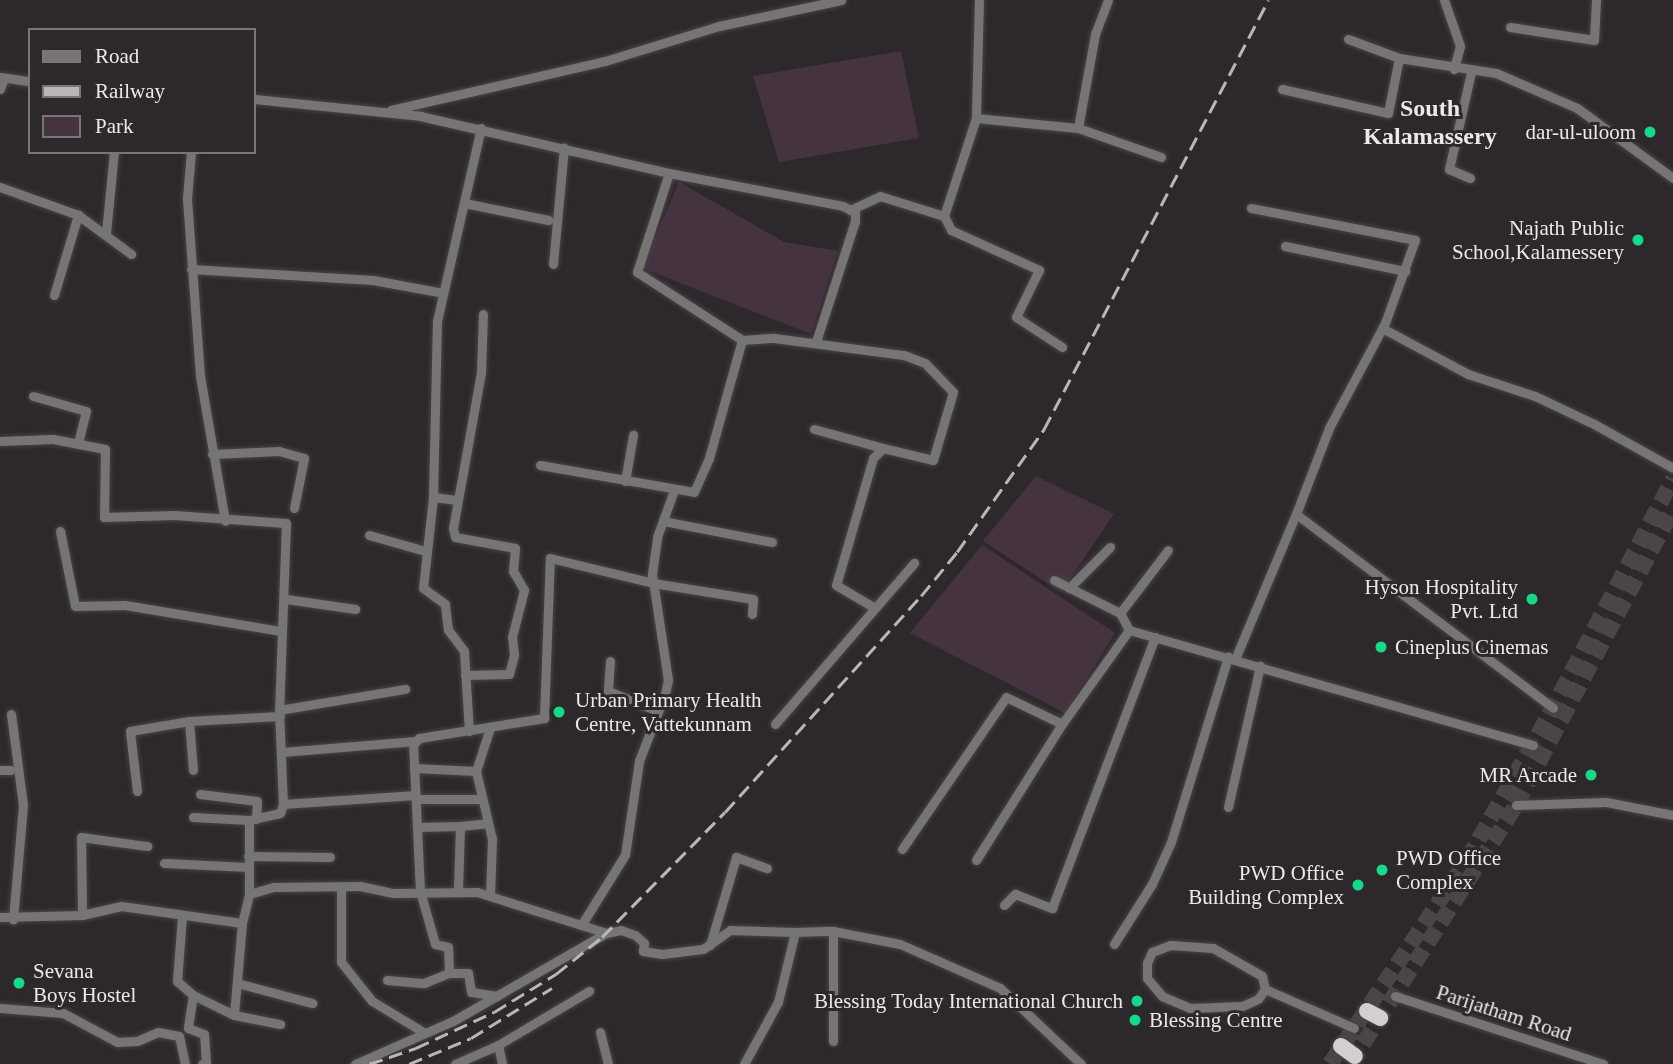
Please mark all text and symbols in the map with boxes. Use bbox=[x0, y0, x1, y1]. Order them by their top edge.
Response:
legend bbox=[28, 28, 256, 154]
text: Road bbox=[95, 44, 139, 68]
text: Railway bbox=[95, 79, 165, 103]
district label: South Kalamassery bbox=[1363, 95, 1497, 151]
text: Park bbox=[95, 114, 134, 138]
place label: dar-ul-uloom bbox=[1526, 119, 1636, 145]
marker: dar-ul-uloom bbox=[1642, 124, 1658, 140]
place label: Najath Public School,Kalamessery bbox=[1452, 215, 1624, 265]
marker: Najath Public School,Kalamessery bbox=[1630, 232, 1646, 248]
place label: Hyson Hospitality Pvt. Ltd bbox=[1365, 574, 1518, 624]
marker: Hyson Hospitality Pvt. Ltd bbox=[1524, 591, 1540, 607]
place label: Cineplus Cinemas bbox=[1395, 634, 1548, 660]
marker: Cineplus Cinemas bbox=[1373, 639, 1389, 655]
place label: Urban Primary Health Centre, Vattekunnam bbox=[575, 687, 762, 737]
marker: Urban Primary Health Centre, Vattekunnam bbox=[549, 702, 569, 722]
place label: MR Arcade bbox=[1478, 762, 1577, 788]
marker: MR Arcade bbox=[1583, 767, 1599, 783]
place label: PWD Office Complex bbox=[1396, 845, 1501, 895]
place label: PWD Office Building Complex bbox=[1188, 860, 1344, 910]
marker: PWD Office Complex bbox=[1374, 862, 1390, 878]
marker: PWD Office Building Complex bbox=[1350, 877, 1366, 893]
place label: Sevana Boys Hostel bbox=[33, 958, 136, 1008]
marker: Sevana Boys Hostel bbox=[11, 975, 27, 991]
street label: Parijatham Road bbox=[1433, 979, 1575, 1047]
place label: Blessing Today International Church bbox=[814, 988, 1123, 1014]
marker: Blessing Today International Church bbox=[1129, 993, 1145, 1009]
place label: Blessing Centre bbox=[1149, 1007, 1283, 1033]
marker: Blessing Centre bbox=[1127, 1012, 1143, 1028]

